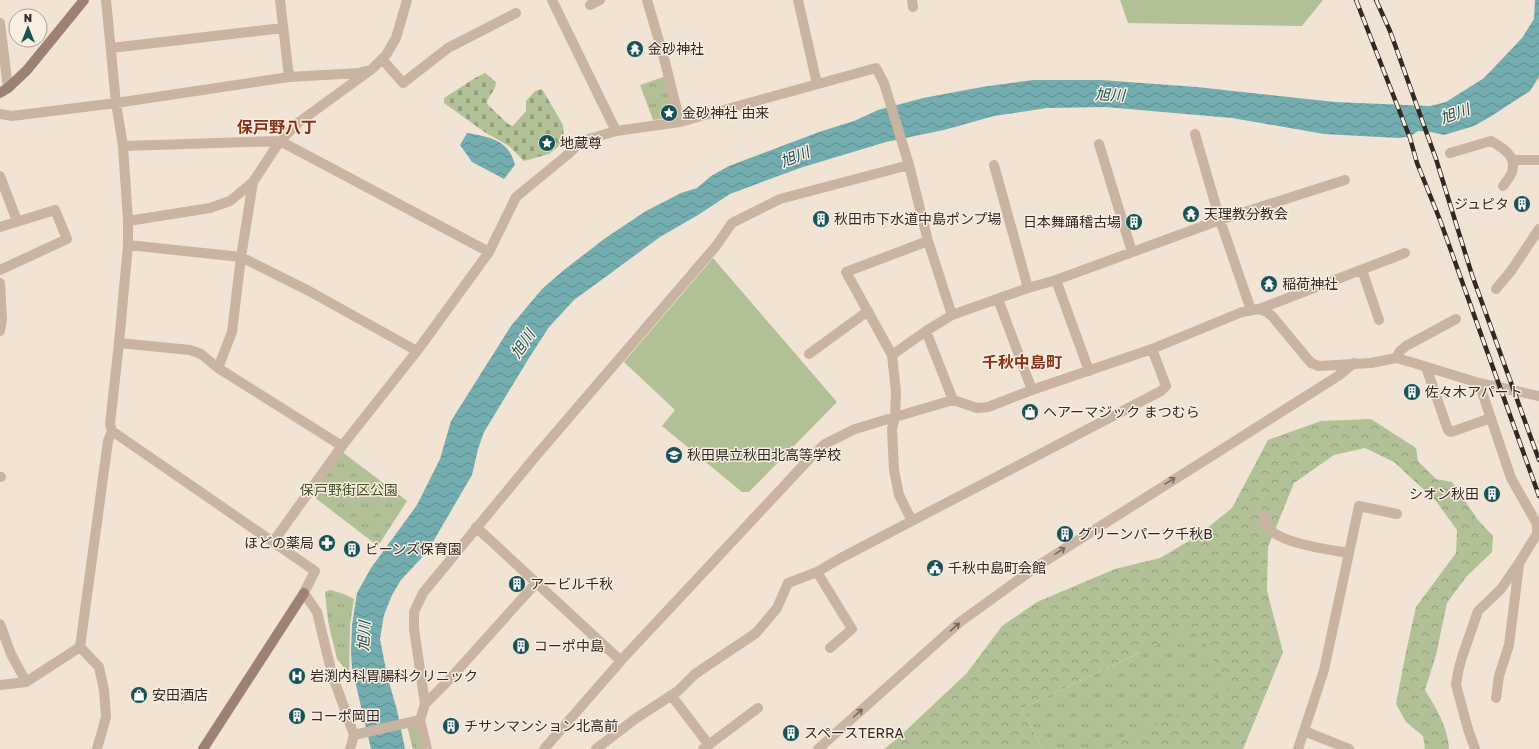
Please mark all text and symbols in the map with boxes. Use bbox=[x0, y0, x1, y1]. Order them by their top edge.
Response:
north arrow bbox=[8, 8, 48, 48]
text: N bbox=[24, 11, 32, 24]
temple icon: 金砂神社 bbox=[625, 39, 645, 59]
place label: 金砂神社 bbox=[648, 40, 704, 57]
water label: 旭川 bbox=[1095, 84, 1127, 104]
water label: 旭川 bbox=[1437, 99, 1474, 127]
place icon: 金砂神社 由来 bbox=[659, 103, 679, 123]
place label: 金砂神社 由来 bbox=[682, 104, 770, 121]
district label: 保戸野八丁 bbox=[237, 117, 317, 137]
place icon: 地蔵尊 bbox=[537, 133, 557, 153]
place label: 地蔵尊 bbox=[560, 134, 602, 151]
water label: 旭川 bbox=[777, 141, 814, 170]
building icon: ジュピタ bbox=[1512, 194, 1532, 214]
place label: ジュピタ bbox=[1454, 195, 1509, 212]
temple icon: 天理教分教会 bbox=[1181, 204, 1201, 224]
place label: 天理教分教会 bbox=[1204, 205, 1288, 222]
building icon: 秋田市下水道中島ポンプ場 bbox=[811, 209, 831, 229]
place label: 秋田市下水道中島ポンプ場 bbox=[834, 210, 1002, 227]
building icon: 日本舞踊稽古場 bbox=[1124, 212, 1144, 232]
place label: 日本舞踊稽古場 bbox=[1023, 213, 1121, 230]
temple icon: 稲荷神社 bbox=[1259, 274, 1279, 294]
place label: 稲荷神社 bbox=[1282, 275, 1338, 292]
water label: 旭川 bbox=[506, 324, 539, 361]
district label: 千秋中島町 bbox=[982, 352, 1062, 372]
building icon: 佐々木アパート bbox=[1402, 382, 1422, 402]
place label: 佐々木アパート bbox=[1425, 383, 1523, 400]
shop icon: ヘアーマジック まつむら bbox=[1020, 402, 1040, 422]
place label: ヘアーマジック まつむら bbox=[1043, 403, 1200, 420]
school or university icon: 秋田県立秋田北高等学校 bbox=[664, 445, 684, 465]
place label: 秋田県立秋田北高等学校 bbox=[687, 446, 841, 463]
one-way arrow bbox=[1164, 477, 1176, 485]
park label: 保戸野街区公園 bbox=[300, 481, 398, 498]
building icon: シオン秋田 bbox=[1482, 484, 1502, 504]
place label: シオン秋田 bbox=[1409, 485, 1479, 502]
building icon: グリーンパーク千秋B bbox=[1055, 524, 1075, 544]
place label: グリーンパーク千秋B bbox=[1078, 525, 1213, 542]
pharmacy icon: ほどの薬局 bbox=[317, 533, 337, 553]
place label: ほどの薬局 bbox=[244, 534, 314, 551]
building icon: ビーンズ保育園 bbox=[342, 539, 362, 559]
place label: ビーンズ保育園 bbox=[365, 540, 462, 557]
one-way arrow bbox=[1054, 547, 1065, 555]
public building icon: 千秋中島町会館 bbox=[925, 558, 945, 578]
place label: 千秋中島町会館 bbox=[948, 559, 1046, 576]
building icon: アービル千秋 bbox=[507, 574, 527, 594]
place label: アービル千秋 bbox=[530, 575, 613, 592]
water label: 旭川 bbox=[353, 619, 373, 651]
one-way arrow bbox=[950, 622, 960, 632]
building icon: コーポ中島 bbox=[511, 636, 531, 656]
place label: コーポ中島 bbox=[534, 637, 604, 654]
hospital icon: 岩渕内科胃腸科クリニック bbox=[287, 666, 307, 686]
place label: 岩渕内科胃腸科クリニック bbox=[310, 667, 478, 684]
shop icon: 安田酒店 bbox=[129, 685, 149, 705]
place label: 安田酒店 bbox=[152, 686, 208, 703]
building icon: コーポ岡田 bbox=[287, 706, 307, 726]
place label: コーポ岡田 bbox=[310, 707, 380, 724]
one-way arrow bbox=[852, 709, 863, 718]
building icon: チサンマンション北高前 bbox=[441, 716, 461, 736]
place label: チサンマンション北高前 bbox=[464, 717, 618, 734]
building icon: スペースTERRA bbox=[781, 723, 801, 743]
place label: スペースTERRA bbox=[804, 724, 905, 741]

